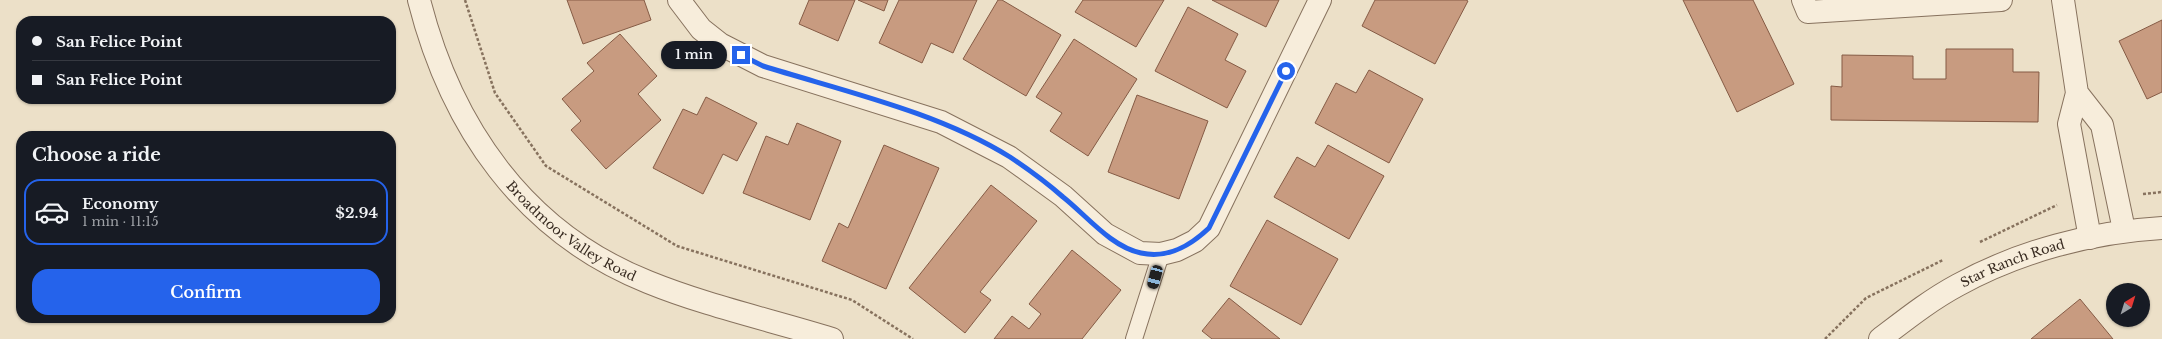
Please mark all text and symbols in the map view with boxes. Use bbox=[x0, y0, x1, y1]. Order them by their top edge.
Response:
text: San Felice Point bbox=[56, 32, 182, 51]
callout: 1 min bbox=[661, 41, 727, 69]
text: 1 min bbox=[675, 46, 713, 63]
route end bbox=[732, 46, 750, 64]
route start bbox=[1277, 62, 1295, 80]
text: San Felice Point bbox=[56, 70, 182, 89]
text: Choose a ride bbox=[32, 144, 161, 166]
street label: Broadmoor Valley Road bbox=[503, 177, 639, 285]
icon: car bbox=[34, 194, 70, 230]
text: Economy bbox=[82, 194, 159, 213]
text: $2.94 bbox=[335, 203, 378, 222]
text: 1 min · 11:15 bbox=[82, 213, 159, 230]
street label: Star Ranch Road bbox=[1957, 236, 2067, 291]
car bbox=[1146, 264, 1164, 290]
button: Confirm bbox=[32, 269, 380, 315]
north arrow bbox=[2106, 283, 2150, 327]
map controls bbox=[2106, 283, 2150, 327]

